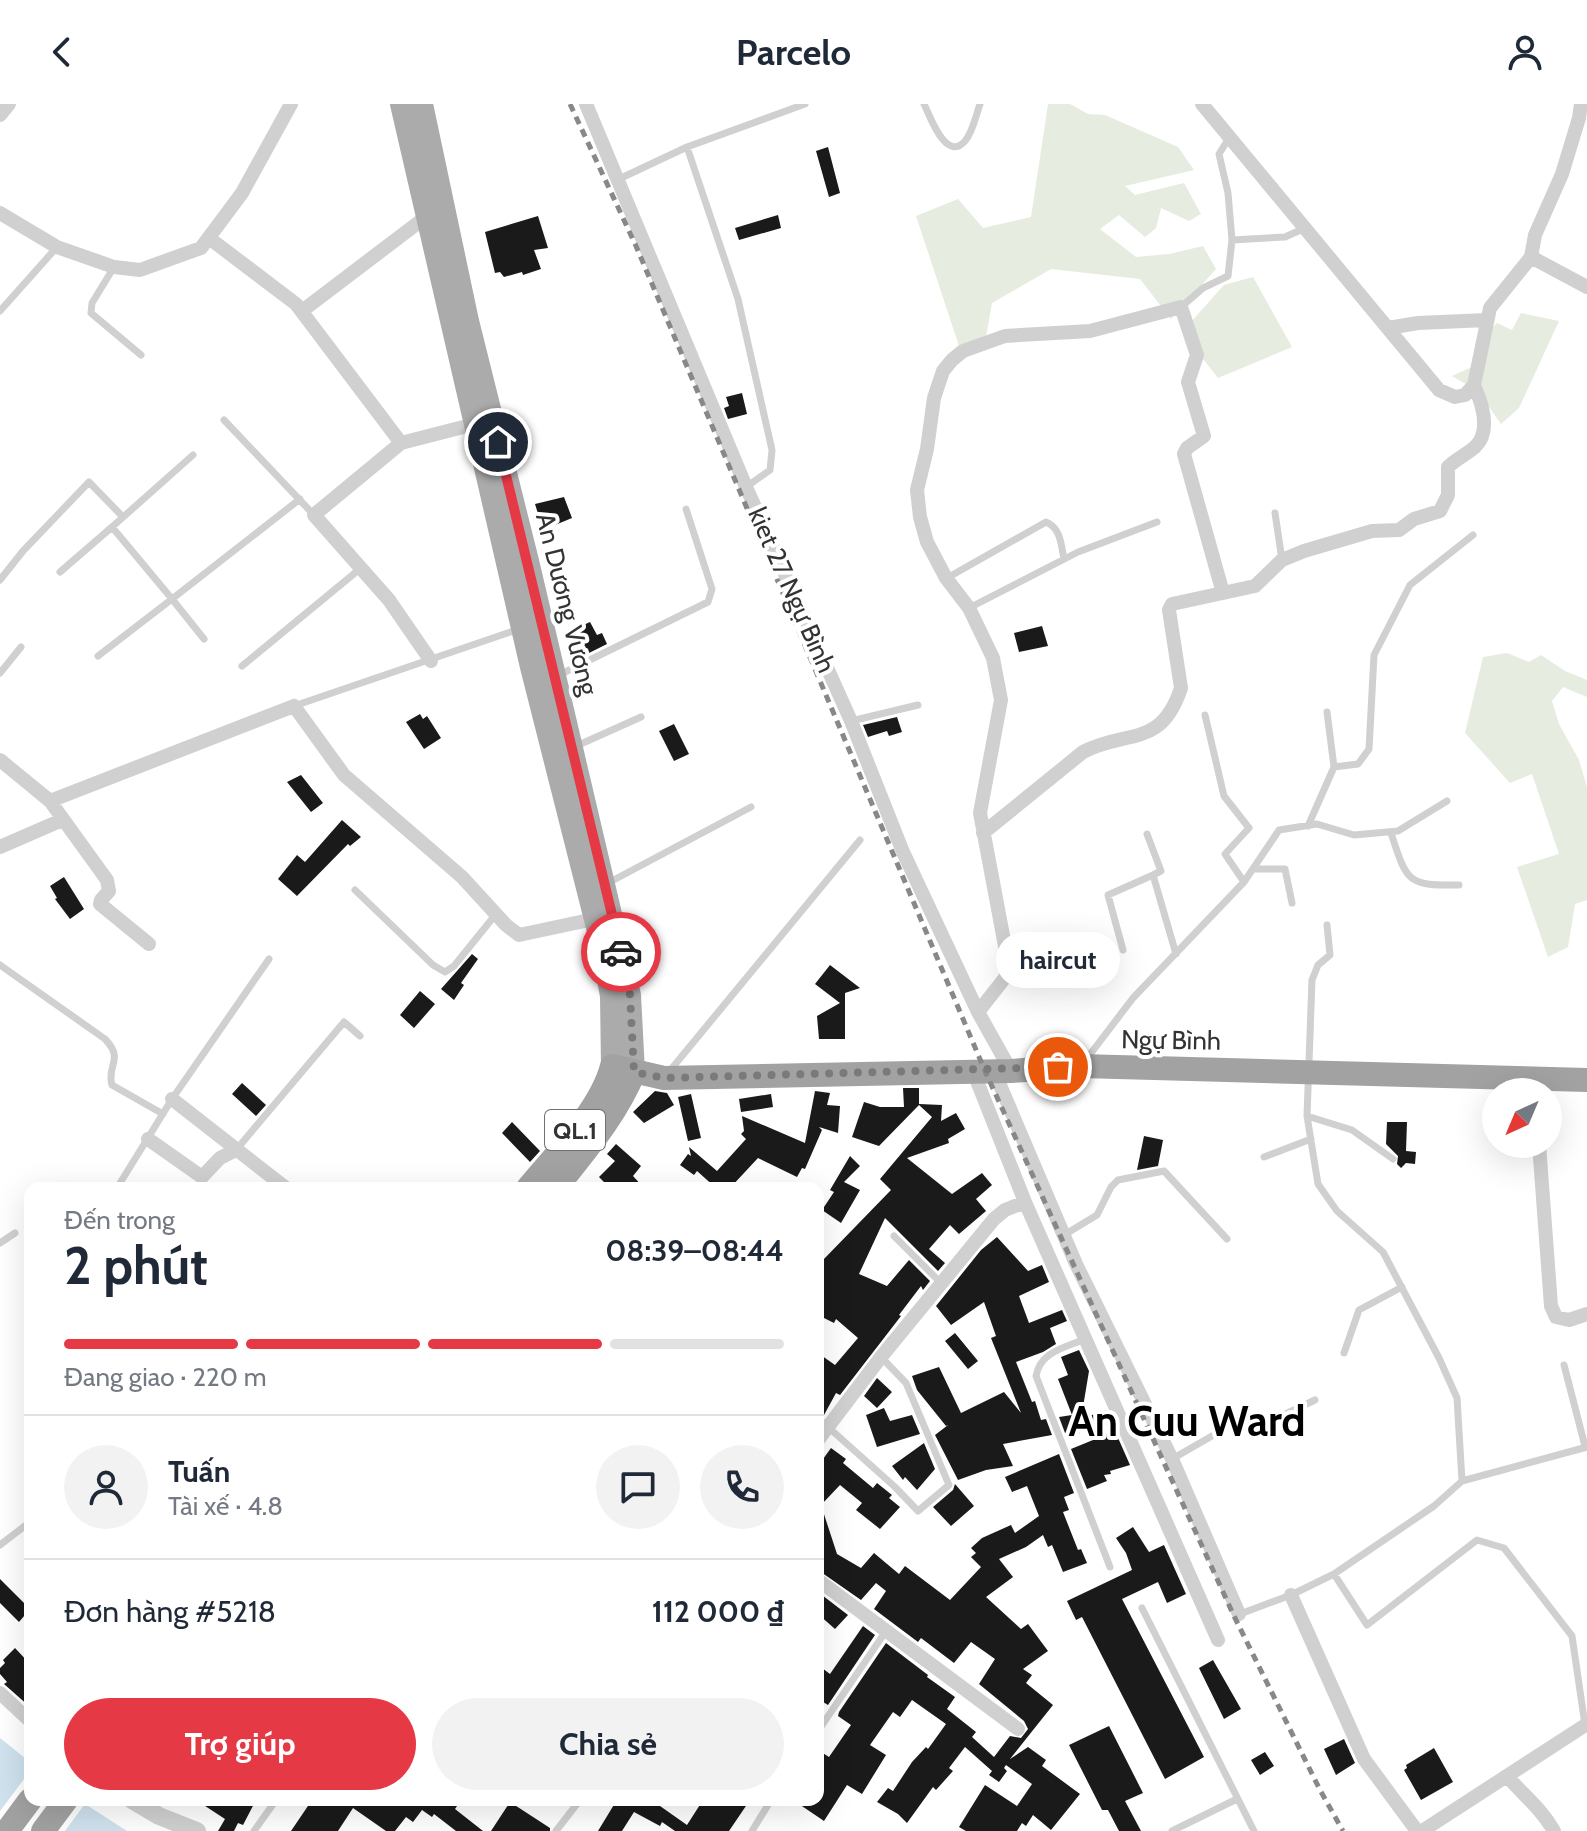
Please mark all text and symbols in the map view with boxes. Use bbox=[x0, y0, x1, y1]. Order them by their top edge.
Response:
icon: back bbox=[40, 30, 84, 74]
text: Parcelo bbox=[736, 30, 851, 74]
icon: person bbox=[1503, 30, 1547, 74]
pin bbox=[464, 408, 532, 476]
icon: home bbox=[476, 420, 520, 464]
street label: kiet 27 Ngự Bình bbox=[741, 502, 843, 678]
street label: An Dương Vương bbox=[529, 510, 605, 699]
courier bbox=[581, 912, 661, 992]
icon: car bbox=[599, 930, 643, 974]
callout: haircut bbox=[996, 931, 1120, 987]
text: haircut bbox=[1020, 944, 1097, 976]
street label: Ngự Bình bbox=[1121, 1023, 1221, 1057]
pin bbox=[1024, 1033, 1092, 1101]
icon: bag bbox=[1036, 1045, 1080, 1089]
north arrow bbox=[1482, 1078, 1562, 1158]
map controls bbox=[1482, 1078, 1562, 1158]
road number: QL.1 bbox=[545, 1110, 605, 1150]
text: Đến trong bbox=[64, 1204, 175, 1236]
text: 08:39–08:44 bbox=[605, 1232, 784, 1269]
text: 2 phút bbox=[64, 1234, 208, 1297]
text: Đang giao · 220 m bbox=[64, 1361, 266, 1393]
district label: An Cuu Ward bbox=[1068, 1395, 1306, 1447]
button: person bbox=[64, 1445, 148, 1529]
button: chat bbox=[596, 1445, 680, 1529]
button: phone bbox=[700, 1445, 784, 1529]
text: Tuấn bbox=[168, 1453, 230, 1490]
text: Tài xế · 4.8 bbox=[168, 1490, 283, 1522]
text: Đơn hàng #5218 bbox=[64, 1593, 276, 1630]
text: 112 000 ₫ bbox=[652, 1593, 784, 1630]
button: Trợ giúp bbox=[64, 1698, 416, 1790]
button: Chia sẻ bbox=[432, 1698, 784, 1790]

